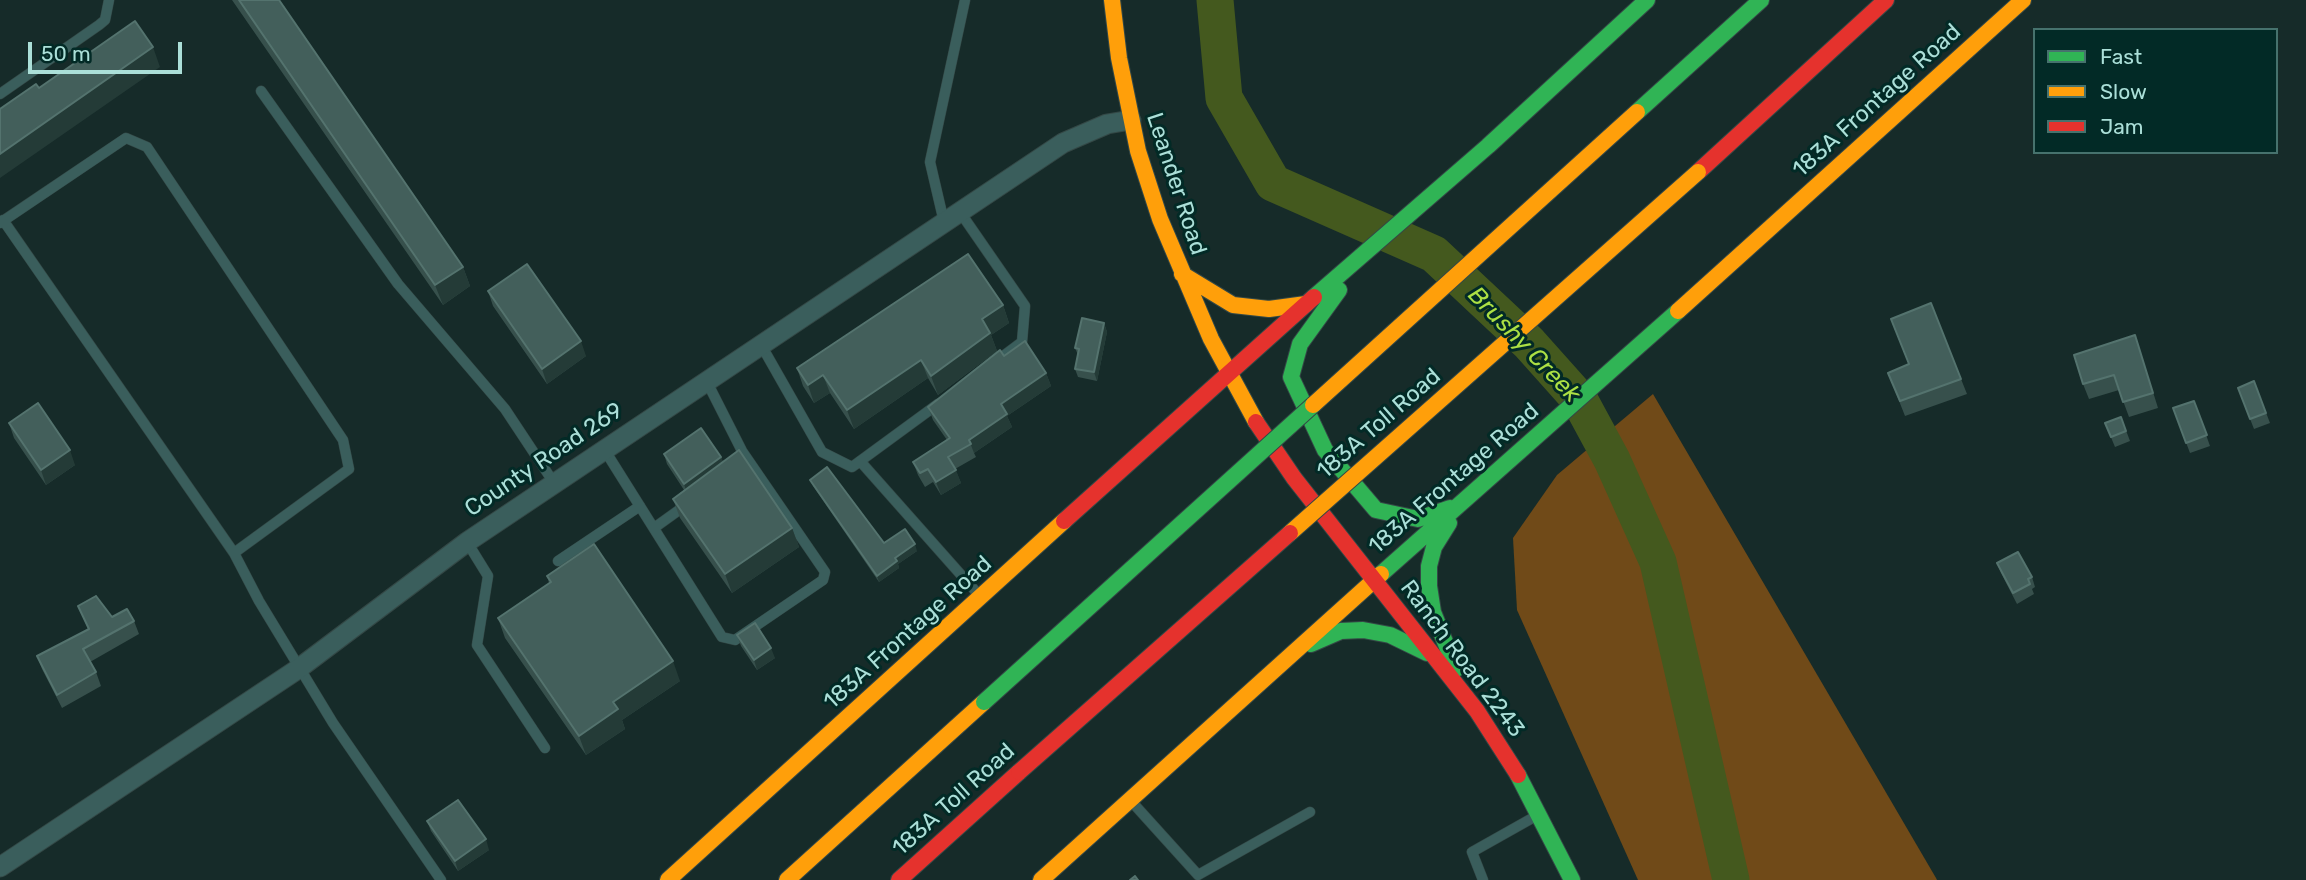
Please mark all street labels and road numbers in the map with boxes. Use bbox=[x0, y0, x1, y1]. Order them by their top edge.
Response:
street label: 183A Frontage Road bbox=[1787, 18, 1967, 184]
street label: Leander Road bbox=[1140, 110, 1212, 258]
street label: 183A Toll Road bbox=[1311, 363, 1447, 485]
street label: County Road 269 bbox=[460, 397, 628, 523]
street label: 183A Frontage Road bbox=[1363, 398, 1545, 560]
street label: 183A Frontage Road bbox=[818, 550, 998, 716]
street label: Ranch Road 2243 bbox=[1394, 575, 1530, 743]
street label: 183A Toll Road bbox=[887, 738, 1021, 862]

